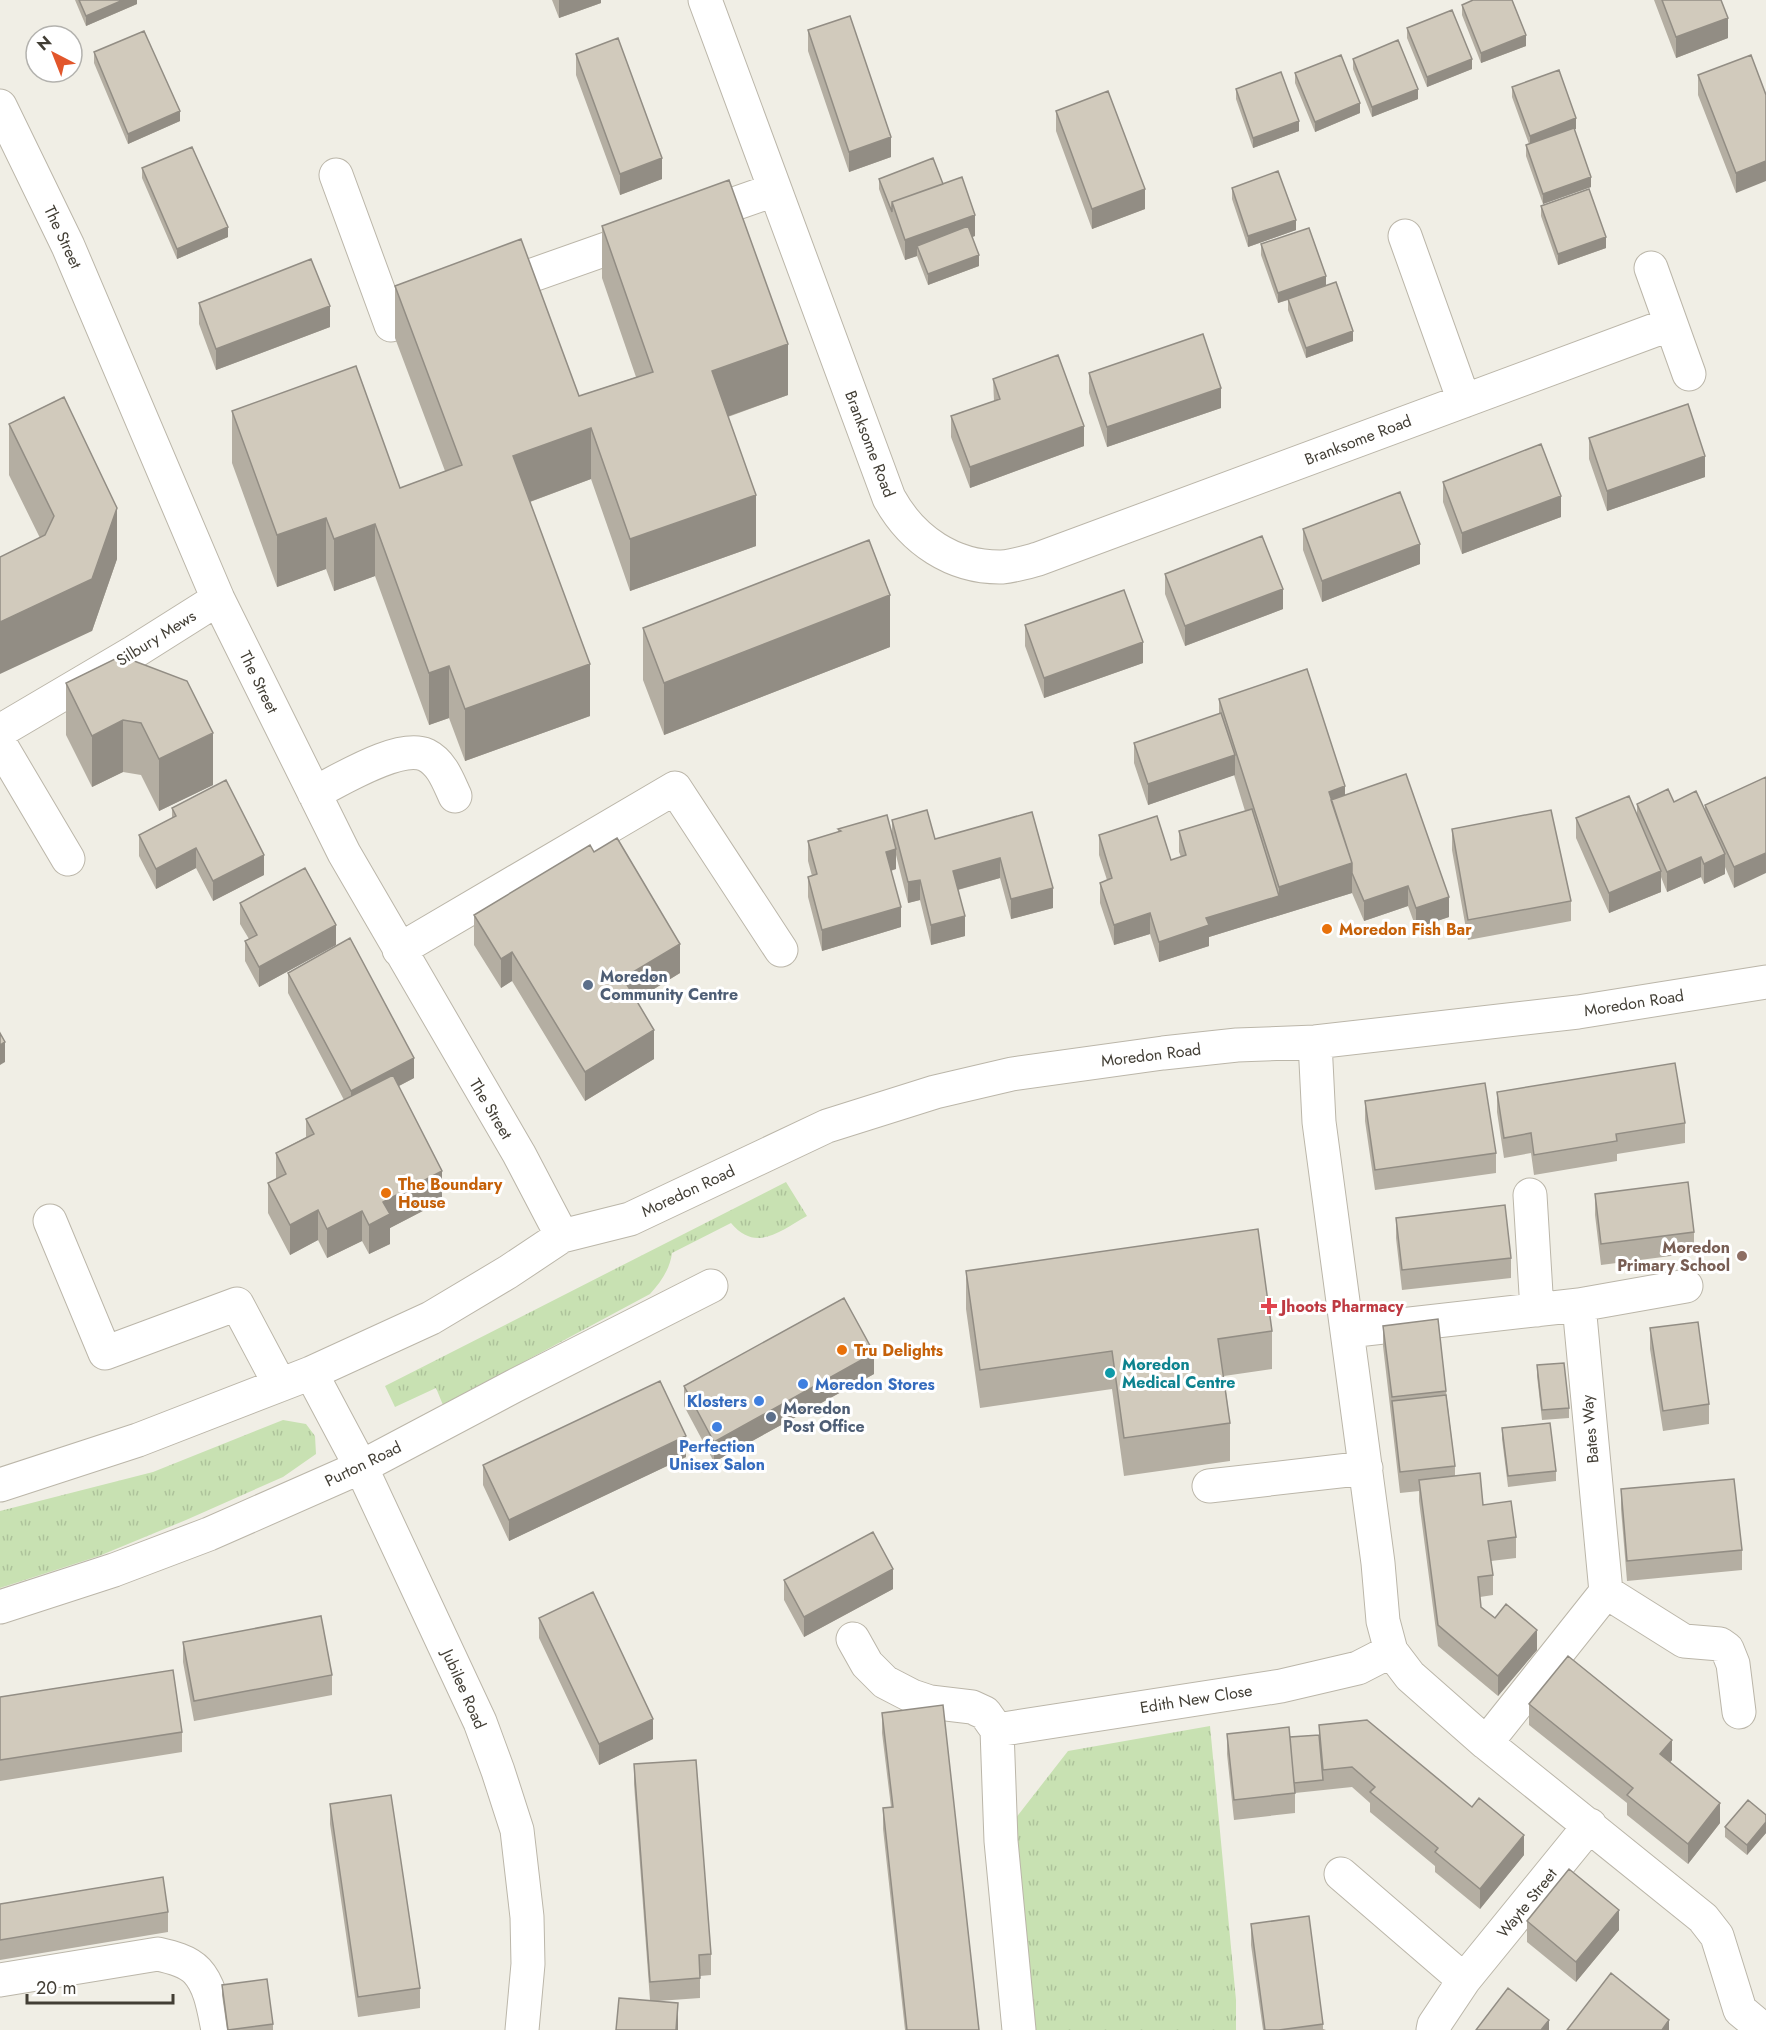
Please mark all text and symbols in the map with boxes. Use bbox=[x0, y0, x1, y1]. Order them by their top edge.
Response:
north arrow bbox=[24, 24, 84, 84]
text: N bbox=[32, 30, 57, 56]
street label: The Street bbox=[38, 202, 88, 272]
street label: Branksome Road bbox=[839, 387, 901, 501]
street label: Branksome Road bbox=[1301, 409, 1415, 471]
street label: Silbury Mews bbox=[112, 604, 200, 672]
street label: The Street bbox=[234, 647, 284, 717]
place label: Moredon Fish Bar bbox=[1339, 918, 1472, 941]
marker: Moredon Fish Bar bbox=[1320, 922, 1334, 936]
place label: Moredon Community Centre bbox=[600, 965, 738, 1006]
marker: Moredon Community Centre bbox=[581, 978, 595, 992]
street label: Moredon Road bbox=[1582, 984, 1686, 1022]
street label: Moredon Road bbox=[1100, 1037, 1202, 1073]
street label: The Street bbox=[464, 1074, 518, 1144]
street label: Moredon Road bbox=[637, 1159, 739, 1223]
place label: The Boundary House bbox=[398, 1173, 503, 1214]
marker: The Boundary House bbox=[379, 1186, 393, 1200]
place label: Moredon Primary School bbox=[1617, 1236, 1730, 1277]
marker: Moredon Primary School bbox=[1735, 1249, 1749, 1263]
place label: Jhoots Pharmacy bbox=[1278, 1295, 1404, 1318]
marker: Jhoots Pharmacy bbox=[1262, 1299, 1276, 1313]
place label: Tru Delights bbox=[854, 1339, 943, 1362]
marker: Tru Delights bbox=[835, 1343, 849, 1357]
place label: Moredon Medical Centre bbox=[1122, 1353, 1236, 1394]
marker: Moredon Medical Centre bbox=[1103, 1366, 1117, 1380]
place label: Moredon Stores bbox=[815, 1373, 935, 1396]
marker: Moredon Stores bbox=[796, 1377, 810, 1391]
place label: Klosters bbox=[687, 1390, 747, 1413]
street label: Bates Way bbox=[1575, 1393, 1604, 1464]
marker: Klosters bbox=[752, 1394, 766, 1408]
place label: Moredon Post Office bbox=[783, 1397, 865, 1438]
marker: Moredon Post Office bbox=[764, 1410, 778, 1424]
marker: Perfection Unisex Salon bbox=[710, 1420, 724, 1434]
place label: Perfection Unisex Salon bbox=[669, 1435, 765, 1476]
street label: Purton Road bbox=[321, 1436, 405, 1492]
street label: Jubilee Road bbox=[435, 1644, 492, 1733]
street label: Edith New Close bbox=[1138, 1679, 1254, 1719]
street label: Wayte Street bbox=[1492, 1863, 1562, 1943]
scale bar bbox=[27, 1967, 172, 2005]
text: 20 m bbox=[36, 1975, 76, 2001]

